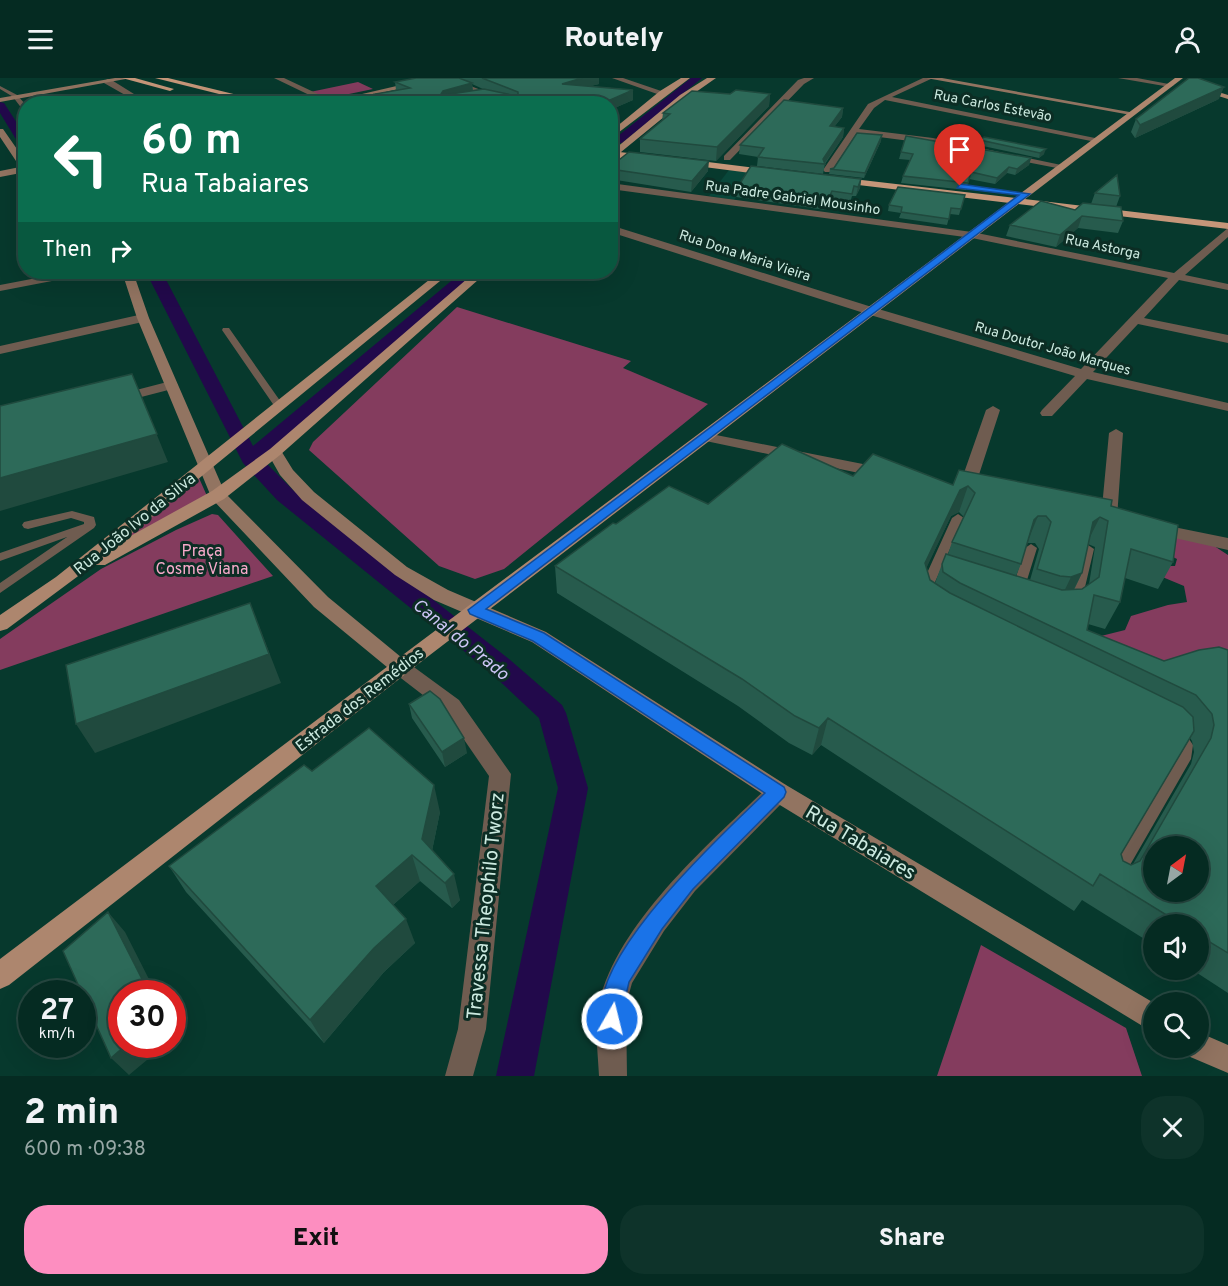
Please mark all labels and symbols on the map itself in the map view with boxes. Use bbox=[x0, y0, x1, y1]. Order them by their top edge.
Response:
street label: Rua Carlos Estevão bbox=[932, 87, 1053, 126]
pin bbox=[934, 124, 985, 186]
street label: Rua Padre Gabriel Mousinho bbox=[704, 178, 882, 219]
street label: Rua Dona Maria Vieira bbox=[677, 227, 812, 286]
street label: Rua Astorga bbox=[1064, 231, 1142, 264]
street label: Rua Doutor João Marques bbox=[973, 319, 1133, 380]
street label: Rua João Ivo da Silva bbox=[70, 469, 200, 580]
park label: Praça Cosme Viana bbox=[156, 542, 248, 580]
water label: Canal do Prado bbox=[407, 594, 513, 686]
street label: Estrada dos Remédios bbox=[292, 644, 428, 757]
street label: Travessa Theophilo Tworz bbox=[462, 791, 512, 1021]
street label: Rua Tabaiares bbox=[800, 800, 920, 887]
north arrow bbox=[1143, 836, 1209, 902]
speed limit sign: 30 bbox=[108, 980, 186, 1058]
position arrow bbox=[580, 987, 644, 1051]

